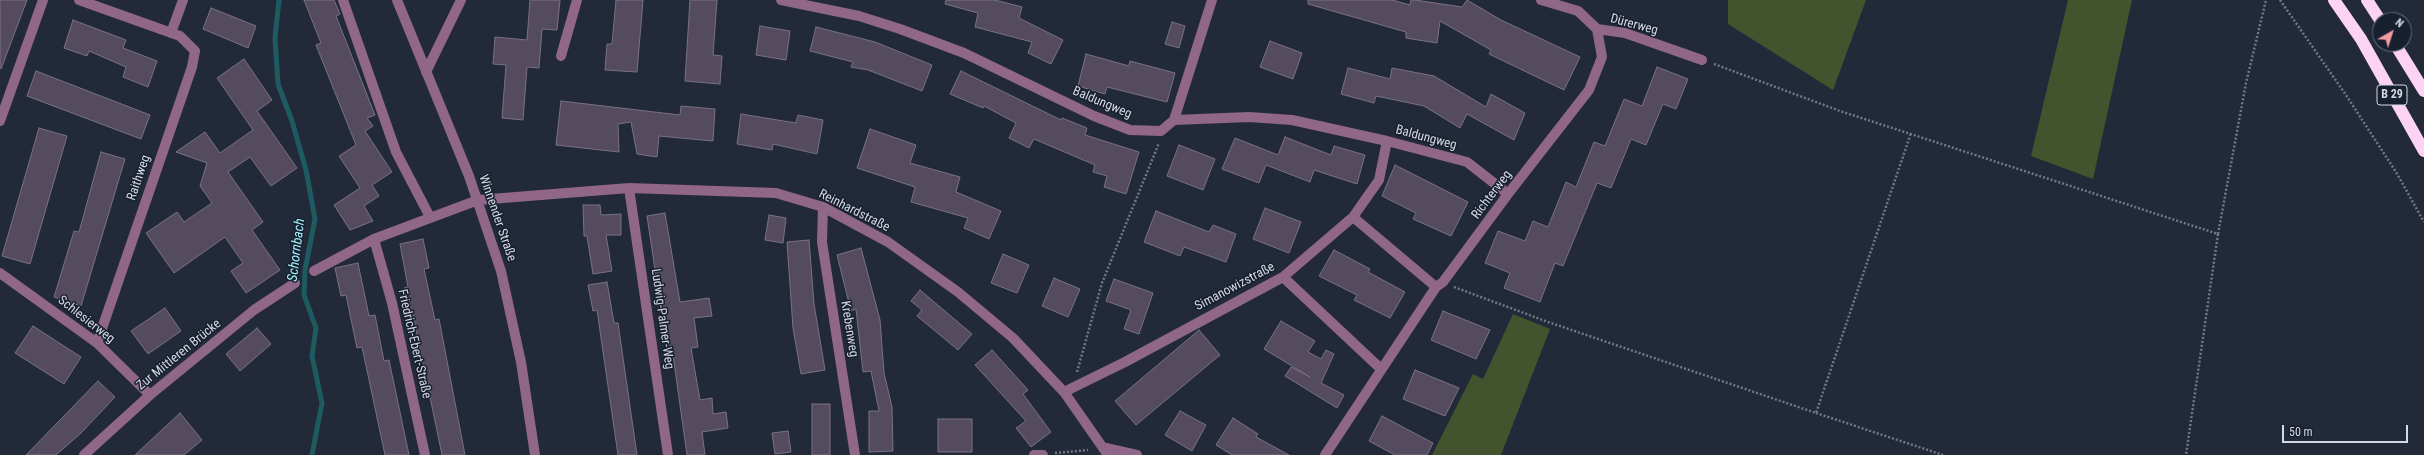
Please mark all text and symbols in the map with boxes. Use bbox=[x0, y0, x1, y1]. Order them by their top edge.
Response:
street label: Dürerweg bbox=[1608, 11, 1660, 39]
north arrow bbox=[2372, 12, 2412, 52]
text: N bbox=[2393, 16, 2406, 30]
street label: Baldungweg bbox=[1070, 84, 1134, 122]
road number: B 29 bbox=[2377, 85, 2407, 105]
street label: Baldungweg bbox=[1394, 122, 1458, 154]
street label: Raithweg bbox=[124, 153, 154, 203]
street label: Richterweg bbox=[1469, 167, 1515, 223]
street label: Winnender Straße bbox=[475, 173, 519, 263]
street label: Reinhardstraße bbox=[816, 186, 892, 236]
water label: Schornbach bbox=[285, 217, 309, 283]
street label: Simanowizstraße bbox=[1192, 259, 1278, 315]
street label: Ludwig-Palmer-Weg bbox=[647, 268, 677, 370]
street label: Friedrich-Ebert-Straße bbox=[394, 288, 434, 400]
street label: Schlesierweg bbox=[54, 293, 118, 347]
street label: Krebenweg bbox=[837, 300, 861, 358]
street label: Zur Mittleren Brücke bbox=[134, 316, 224, 394]
scale bar bbox=[2284, 417, 2410, 443]
text: 50 m bbox=[2289, 425, 2313, 439]

